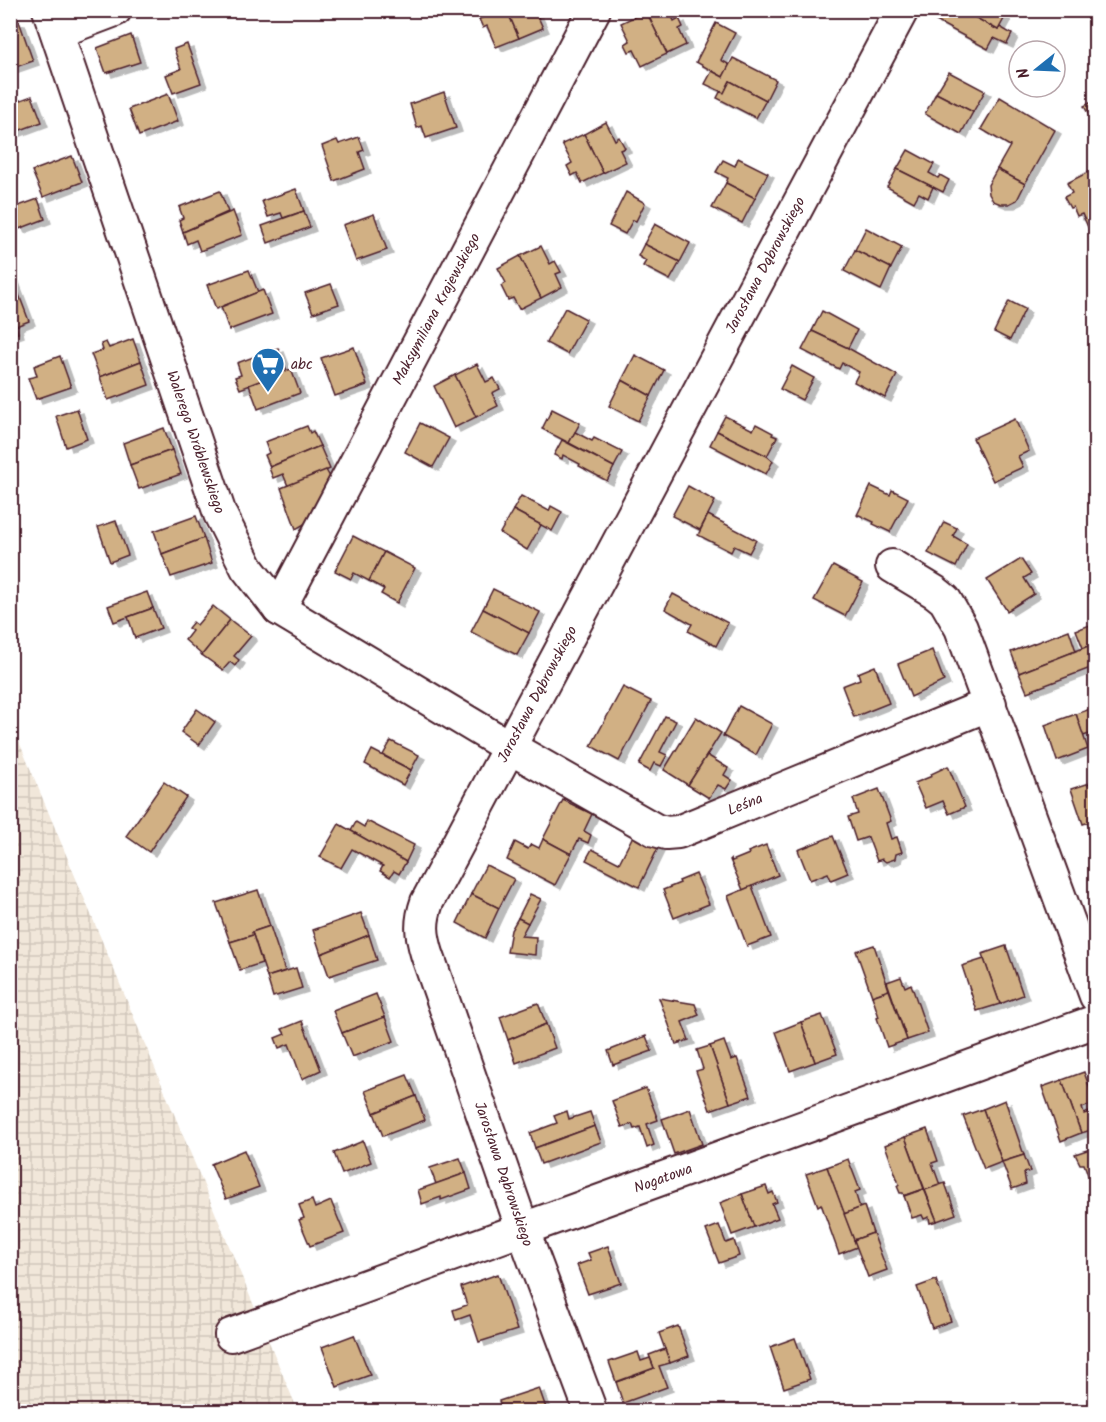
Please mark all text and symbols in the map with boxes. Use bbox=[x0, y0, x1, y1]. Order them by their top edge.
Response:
north arrow bbox=[1007, 39, 1067, 99]
text: N bbox=[1011, 65, 1038, 82]
street label: Jarosława Dąbrowskiego bbox=[720, 193, 812, 338]
street label: Maksymiliana Krajewskiego bbox=[387, 229, 487, 390]
supermarket icon: abc bbox=[250, 346, 286, 393]
place label: abc bbox=[291, 353, 313, 377]
street label: Walerego Wróblewskiego bbox=[159, 367, 231, 518]
street label: Jarosława Dąbrowskiego bbox=[492, 622, 584, 767]
street label: Leśna bbox=[724, 787, 767, 823]
street label: Jarosława Dąbrowskiego bbox=[467, 1099, 539, 1250]
street label: Nogatowa bbox=[631, 1157, 696, 1201]

